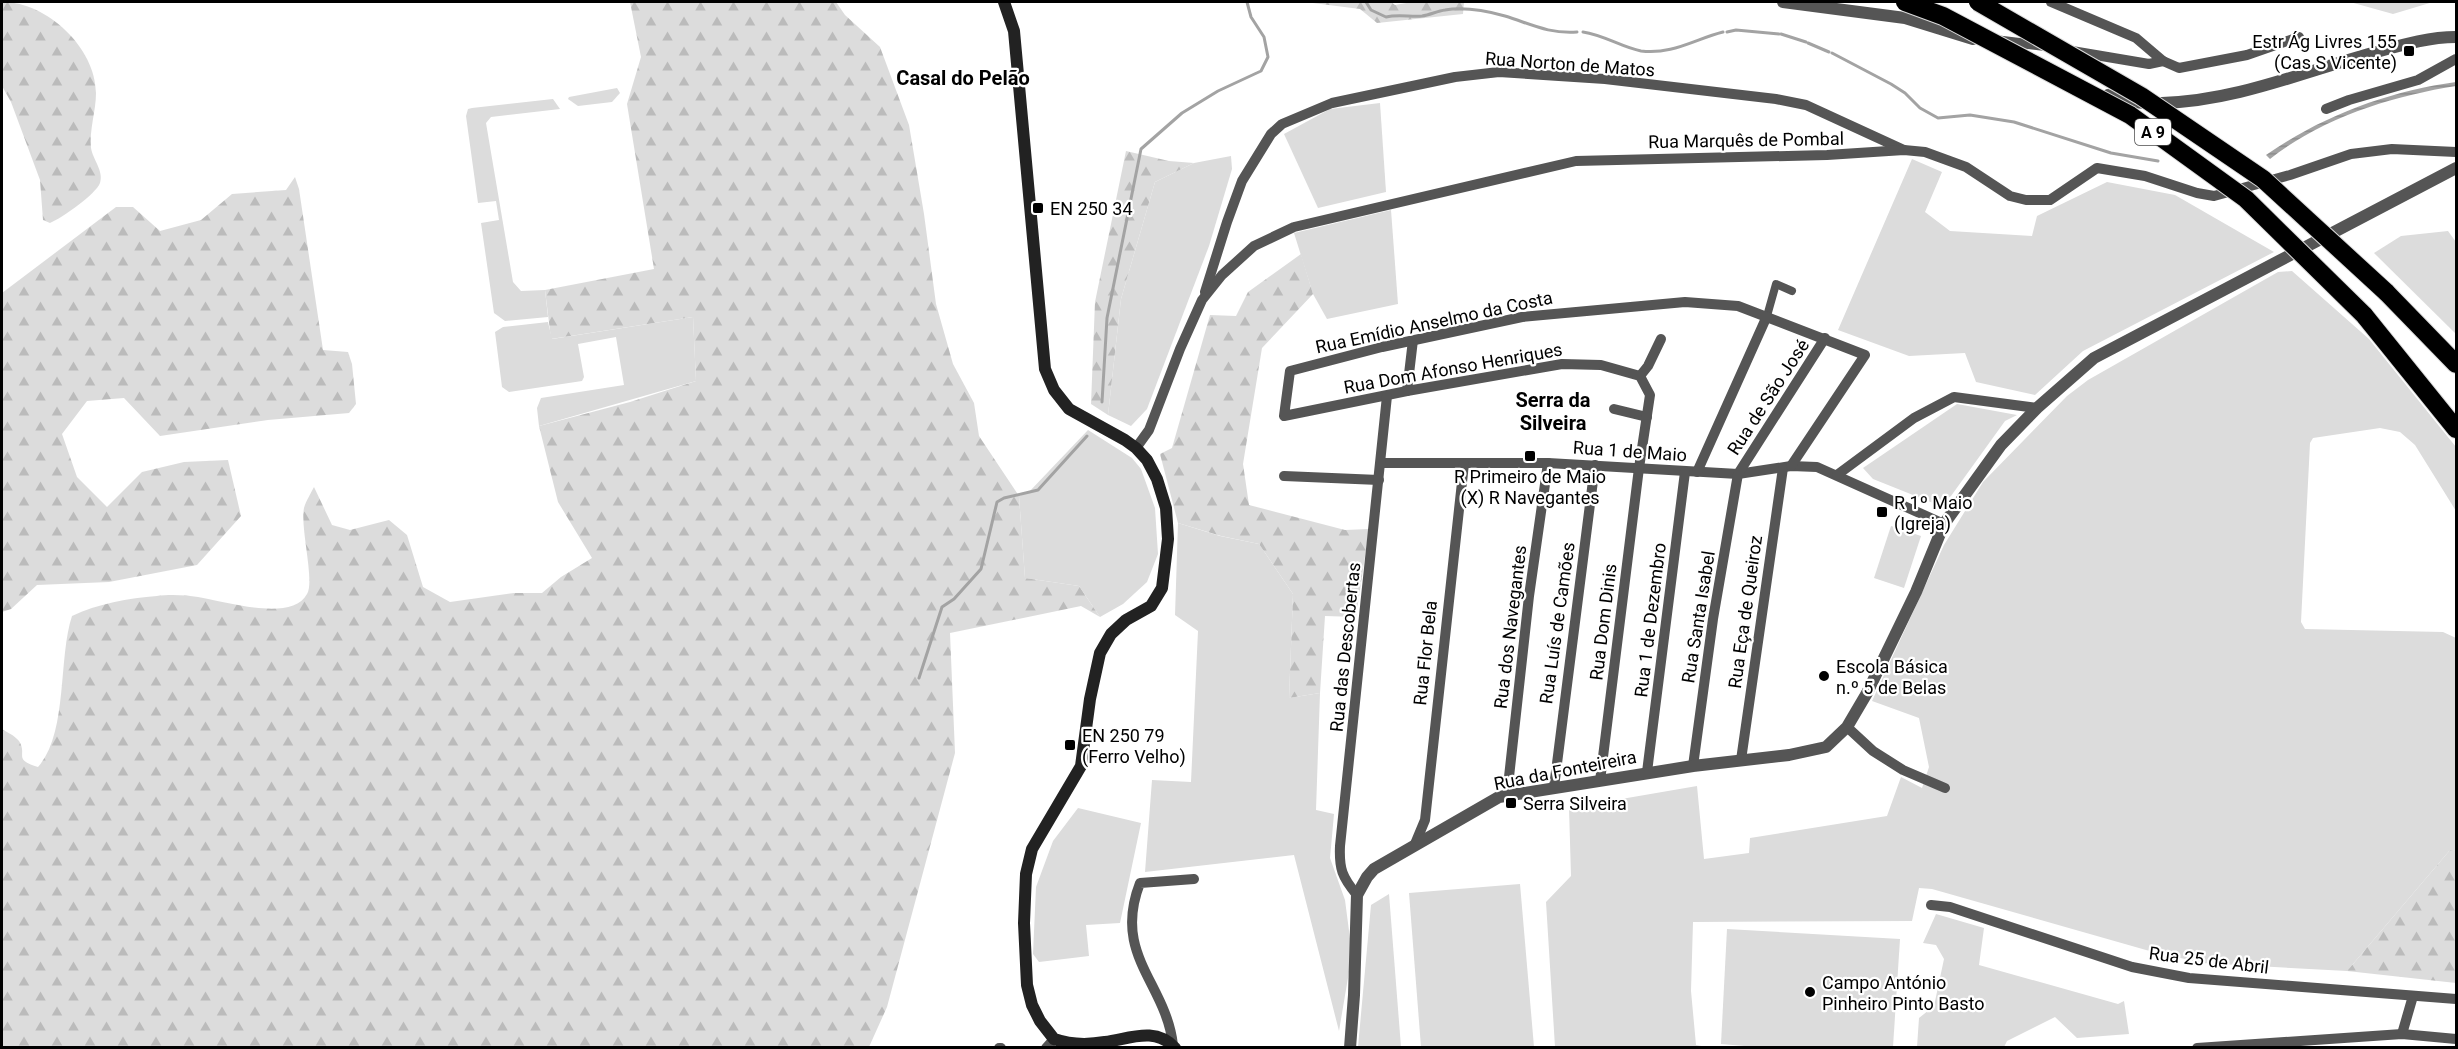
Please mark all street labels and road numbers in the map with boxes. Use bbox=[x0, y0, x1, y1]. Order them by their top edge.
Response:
street label: Rua Norton de Matos bbox=[1484, 48, 1656, 80]
road number: A 9 bbox=[2135, 119, 2171, 145]
street label: Rua Marquês de Pombal bbox=[1648, 128, 1844, 152]
street label: Rua Emídio Anselmo da Costa bbox=[1314, 287, 1554, 357]
street label: Rua de São José bbox=[1723, 335, 1813, 459]
street label: Rua Dom Afonso Henriques bbox=[1342, 338, 1564, 398]
street label: Rua 1 de Maio bbox=[1572, 437, 1688, 465]
street label: Rua Eça de Queiroz bbox=[1724, 534, 1766, 690]
street label: Rua Luís de Camões bbox=[1535, 541, 1579, 705]
street label: Rua 1 de Dezembro bbox=[1630, 541, 1670, 699]
street label: Rua dos Navegantes bbox=[1490, 544, 1530, 710]
street label: Rua Santa Isabel bbox=[1677, 549, 1719, 685]
street label: Rua das Descobertas bbox=[1326, 561, 1364, 733]
street label: Rua Dom Dinis bbox=[1585, 562, 1621, 682]
street label: Rua Flor Bela bbox=[1409, 600, 1441, 706]
street label: Rua da Fonteireira bbox=[1492, 746, 1638, 794]
street label: Rua 25 de Abril bbox=[2148, 942, 2270, 978]

